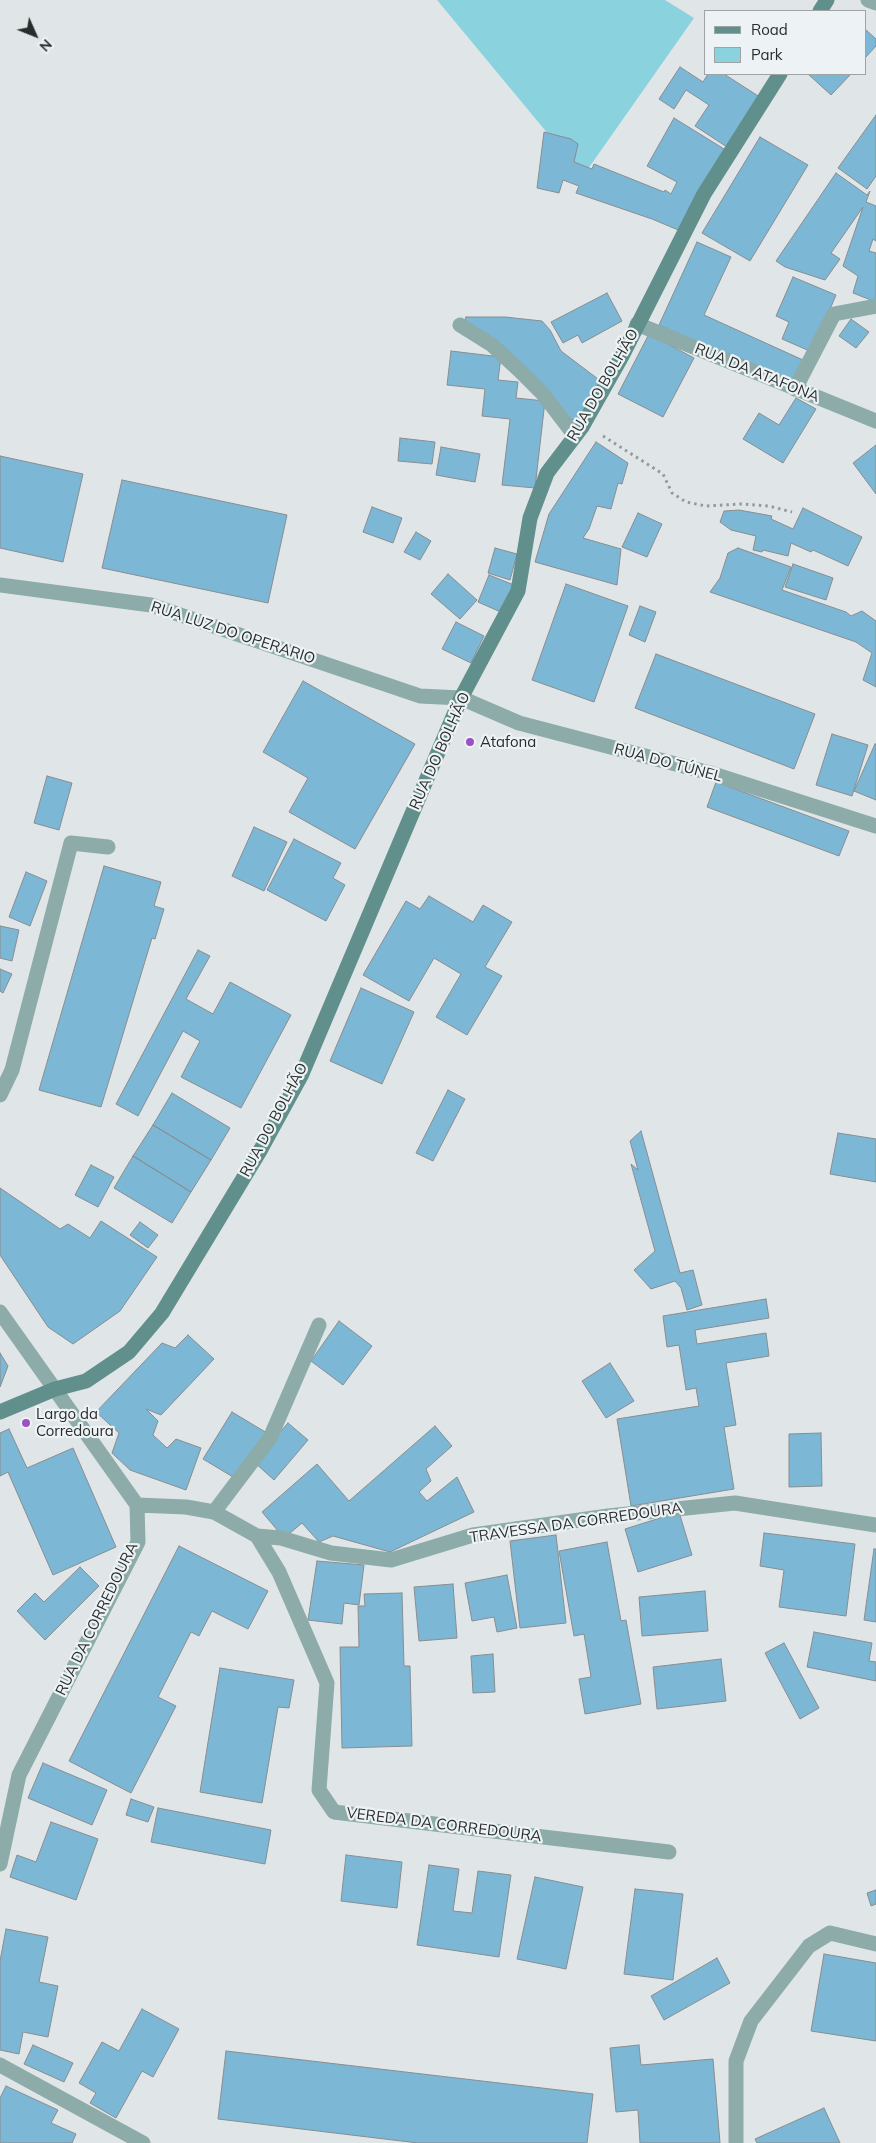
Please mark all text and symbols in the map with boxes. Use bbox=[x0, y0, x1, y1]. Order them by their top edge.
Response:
north arrow bbox=[10, 10, 60, 60]
legend bbox=[704, 10, 866, 75]
text: Road bbox=[751, 20, 788, 39]
text: N bbox=[36, 35, 56, 55]
text: Park bbox=[751, 45, 783, 64]
street label: RUA DO BOLHÃO bbox=[564, 326, 642, 444]
street label: RUA DA ATAFONA bbox=[692, 340, 822, 406]
street label: RUA LUZ DO OPERARIO bbox=[149, 598, 317, 668]
street label: RUA DO BOLHÃO bbox=[406, 689, 474, 813]
place label: Atafona bbox=[480, 733, 536, 751]
marker: Atafona bbox=[464, 736, 476, 748]
street label: RUA DO TÚNEL bbox=[612, 740, 724, 786]
street label: RUA DO BOLHÃO bbox=[236, 1060, 312, 1180]
place label: Largo da Corredoura bbox=[36, 1405, 114, 1440]
marker: Largo da Corredoura bbox=[20, 1417, 32, 1429]
street label: TRAVESSA DA CORREDOURA bbox=[469, 1499, 683, 1547]
street label: RUA DA CORREDOURA bbox=[52, 1539, 142, 1699]
street label: VEREDA DA CORREDOURA bbox=[345, 1804, 543, 1846]

